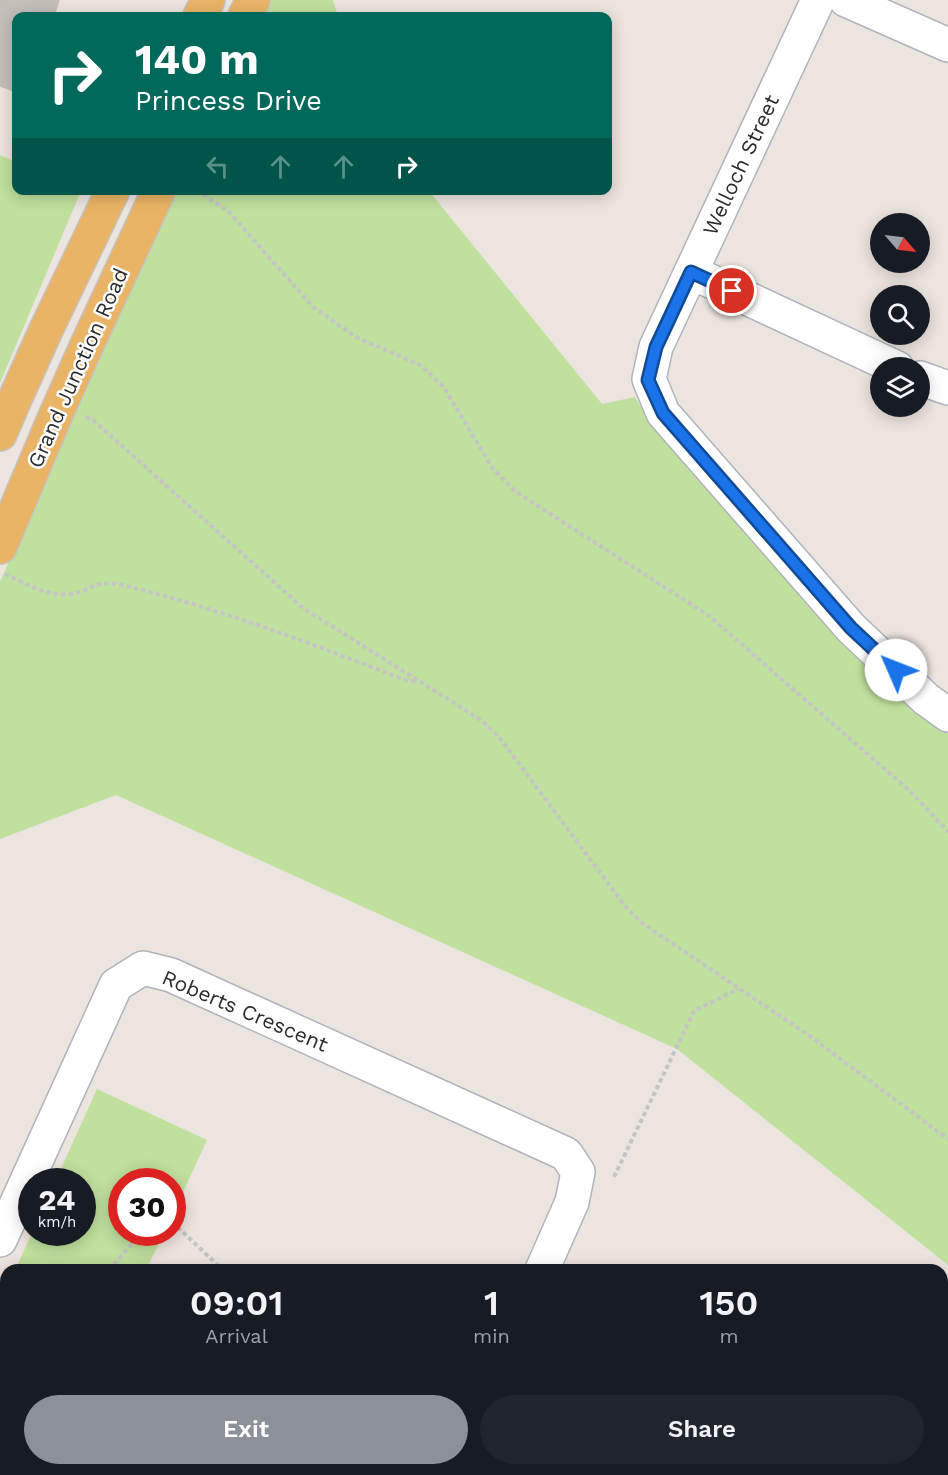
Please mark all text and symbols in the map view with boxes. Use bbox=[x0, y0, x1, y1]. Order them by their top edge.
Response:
text: 140 m bbox=[135, 35, 259, 84]
icon: right bbox=[36, 36, 114, 114]
text: Princess Drive bbox=[135, 85, 322, 117]
street label: Welloch Street bbox=[697, 90, 784, 239]
icon: left bbox=[201, 150, 234, 183]
icon: ahead bbox=[264, 150, 297, 183]
icon: ahead bbox=[327, 150, 360, 183]
icon: right bbox=[390, 150, 423, 183]
north arrow bbox=[870, 213, 930, 273]
map controls bbox=[870, 213, 930, 417]
street label: Grand Junction Road bbox=[22, 264, 133, 472]
pin bbox=[706, 265, 757, 316]
icon: arrive bbox=[715, 274, 748, 307]
button: search bbox=[870, 285, 930, 345]
button: layers bbox=[870, 357, 930, 417]
position arrow bbox=[864, 638, 928, 702]
street label: Roberts Crescent bbox=[158, 964, 332, 1057]
speed limit sign: 30 bbox=[108, 1168, 186, 1246]
text: 24 bbox=[39, 1182, 75, 1217]
text: km/h bbox=[38, 1213, 76, 1231]
text: 09:01 bbox=[190, 1282, 283, 1324]
text: 1 bbox=[484, 1282, 499, 1324]
text: 150 bbox=[700, 1282, 758, 1324]
text: Arrival bbox=[205, 1324, 268, 1348]
text: min bbox=[473, 1324, 510, 1348]
text: m bbox=[719, 1324, 738, 1348]
button: Exit bbox=[24, 1395, 468, 1464]
button: Share bbox=[480, 1395, 924, 1464]

